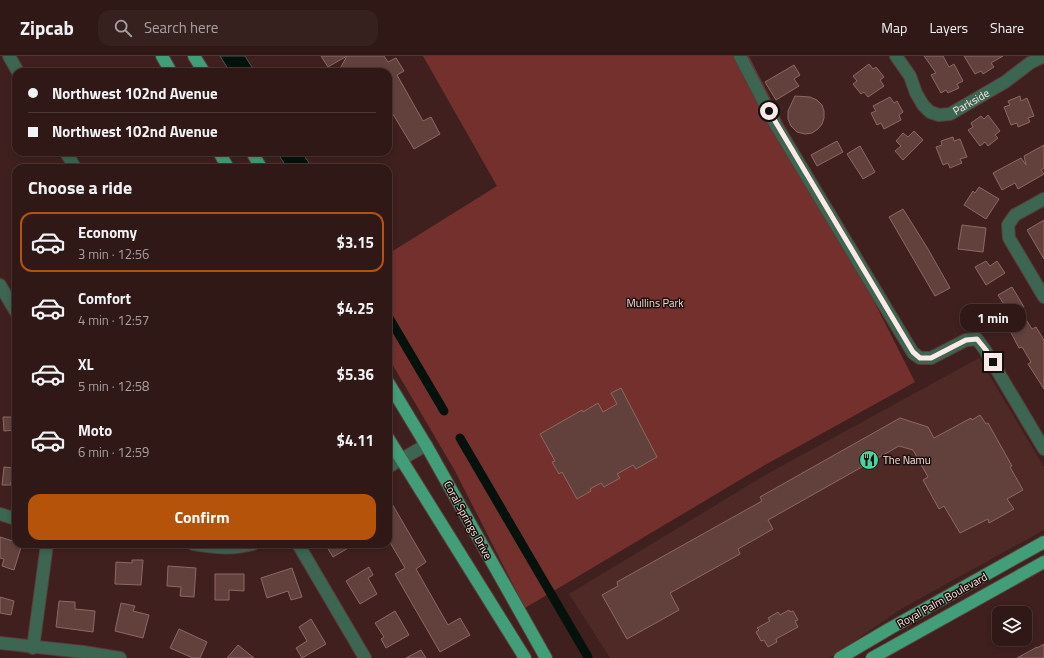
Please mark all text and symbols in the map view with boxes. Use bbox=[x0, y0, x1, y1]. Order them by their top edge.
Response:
search box bbox=[98, 10, 378, 46]
text: Zipcab bbox=[20, 13, 74, 42]
text: Search here bbox=[144, 16, 218, 39]
icon: search bbox=[112, 17, 134, 39]
text: Map bbox=[881, 17, 907, 38]
text: Layers bbox=[929, 17, 968, 38]
text: Share bbox=[990, 17, 1024, 38]
text: Northwest 102nd Avenue bbox=[52, 82, 218, 105]
street label: Parkside bbox=[950, 85, 993, 119]
route start bbox=[760, 102, 778, 120]
text: Northwest 102nd Avenue bbox=[52, 120, 218, 143]
text: Choose a ride bbox=[28, 174, 132, 201]
text: Economy bbox=[78, 221, 137, 244]
icon: car bbox=[30, 224, 66, 260]
text: $3.15 bbox=[337, 231, 374, 254]
text: 3 min · 12:56 bbox=[78, 244, 149, 264]
text: Comfort bbox=[78, 287, 131, 310]
icon: car bbox=[30, 290, 66, 326]
park label: Mullins Park bbox=[626, 295, 684, 311]
text: $4.25 bbox=[337, 297, 374, 320]
callout: 1 min bbox=[960, 304, 1026, 332]
text: 1 min bbox=[977, 308, 1009, 328]
text: 4 min · 12:57 bbox=[78, 310, 149, 330]
text: XL bbox=[78, 353, 94, 376]
route end bbox=[984, 353, 1002, 371]
icon: car bbox=[30, 356, 66, 392]
text: $5.36 bbox=[337, 363, 374, 386]
text: 5 min · 12:58 bbox=[78, 376, 149, 396]
text: Moto bbox=[78, 419, 112, 442]
icon: car bbox=[30, 422, 66, 458]
text: $4.11 bbox=[337, 429, 374, 452]
text: 6 min · 12:59 bbox=[78, 442, 149, 462]
restaurant icon: The Namu bbox=[858, 449, 880, 471]
place label: The Namu bbox=[883, 452, 931, 468]
street label: Coral Springs Drive bbox=[440, 478, 496, 562]
button: Confirm bbox=[28, 494, 376, 540]
street label: Royal Palm Boulevard bbox=[894, 568, 990, 631]
map controls bbox=[992, 606, 1032, 646]
button: layers bbox=[992, 606, 1032, 646]

